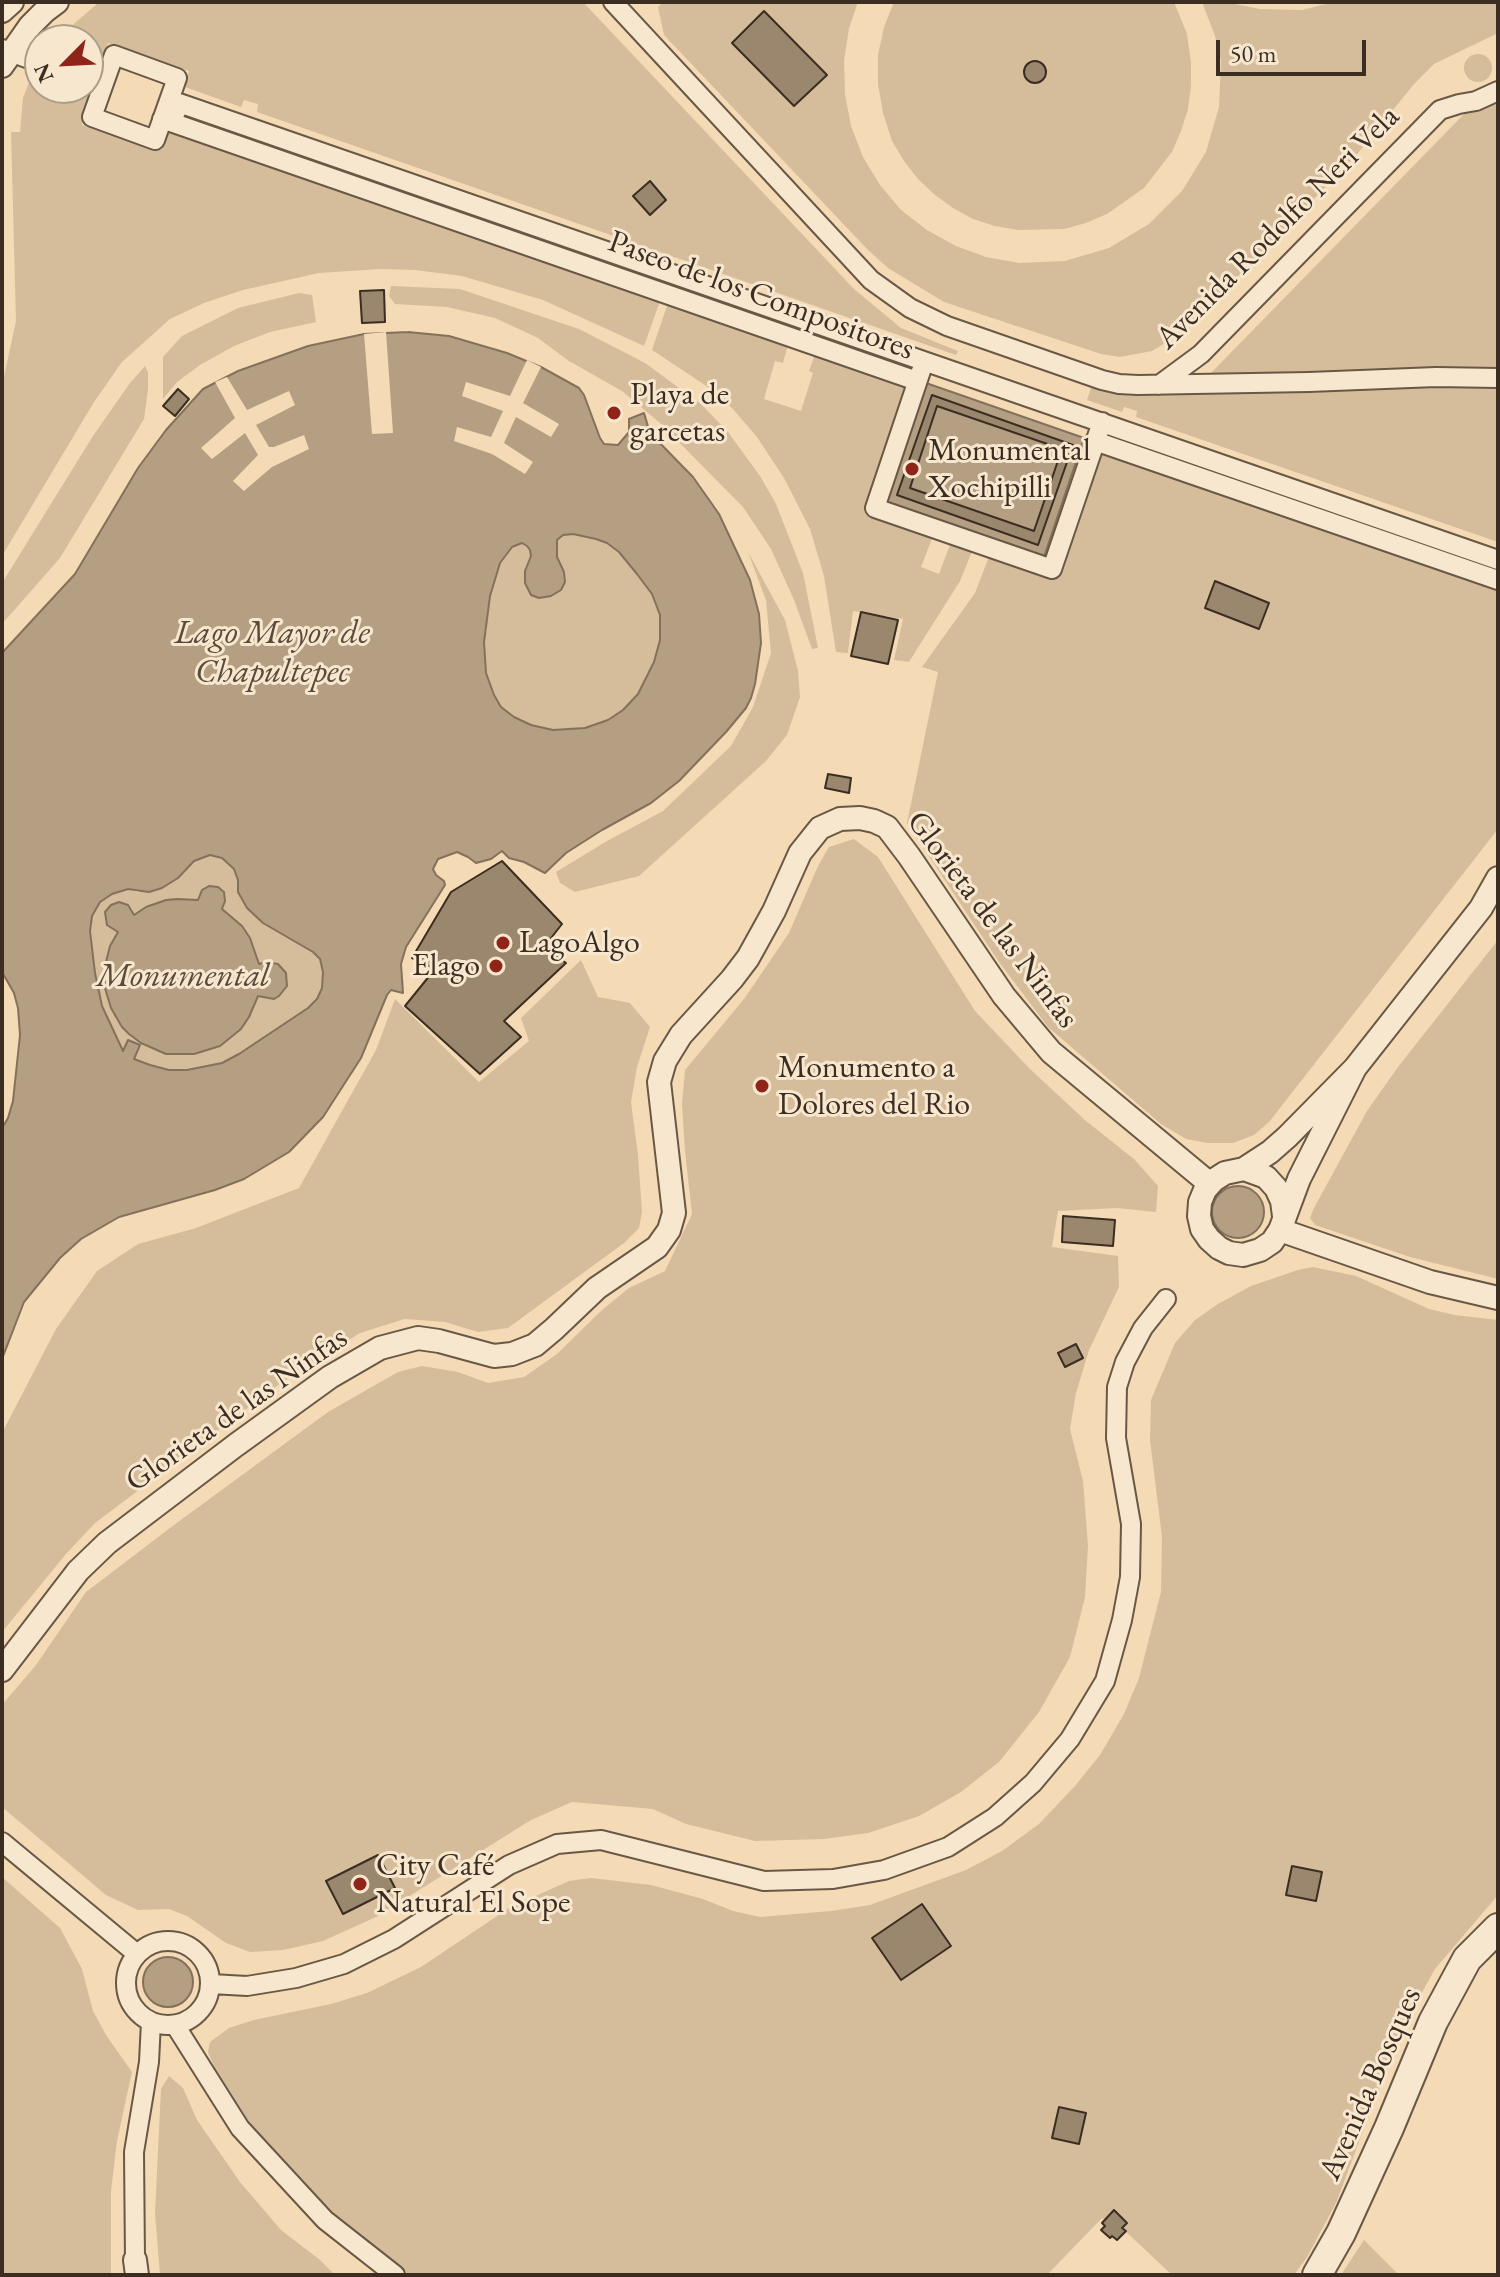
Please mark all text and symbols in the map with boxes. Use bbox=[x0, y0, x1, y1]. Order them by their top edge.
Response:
north arrow bbox=[24, 24, 104, 104]
scale bar bbox=[1220, 24, 1370, 74]
text: 50 m bbox=[1230, 38, 1277, 69]
text: N bbox=[27, 59, 60, 87]
street label: Avenida Rodolfo Neri Vela bbox=[1148, 98, 1408, 358]
street label: Paseo de los Compositores bbox=[603, 223, 919, 369]
place label: Playa de garcetas bbox=[630, 376, 729, 451]
marker: Playa de garcetas bbox=[605, 404, 623, 422]
place label: Monumental Xochipilli bbox=[928, 432, 1091, 507]
marker: Monumental Xochipilli bbox=[903, 460, 921, 478]
water label: Lago Mayor de Chapultepec bbox=[174, 614, 370, 694]
street label: Glorieta de las Ninfas bbox=[898, 804, 1086, 1036]
place label: LagoAlgo bbox=[519, 924, 640, 962]
marker: LagoAlgo bbox=[494, 934, 512, 952]
place label: Elago bbox=[412, 947, 480, 985]
water label: Monumental bbox=[96, 957, 270, 997]
marker: Elago bbox=[487, 957, 505, 975]
place label: Monumento a Dolores del Rio bbox=[778, 1049, 970, 1124]
marker: Monumento a Dolores del Rio bbox=[753, 1077, 771, 1095]
street label: Glorieta de las Ninfas bbox=[119, 1319, 355, 1501]
place label: City Café Natural El Sope bbox=[376, 1847, 570, 1922]
marker: City Café Natural El Sope bbox=[351, 1875, 369, 1893]
street label: Avenida Bosques bbox=[1311, 1982, 1431, 2186]

